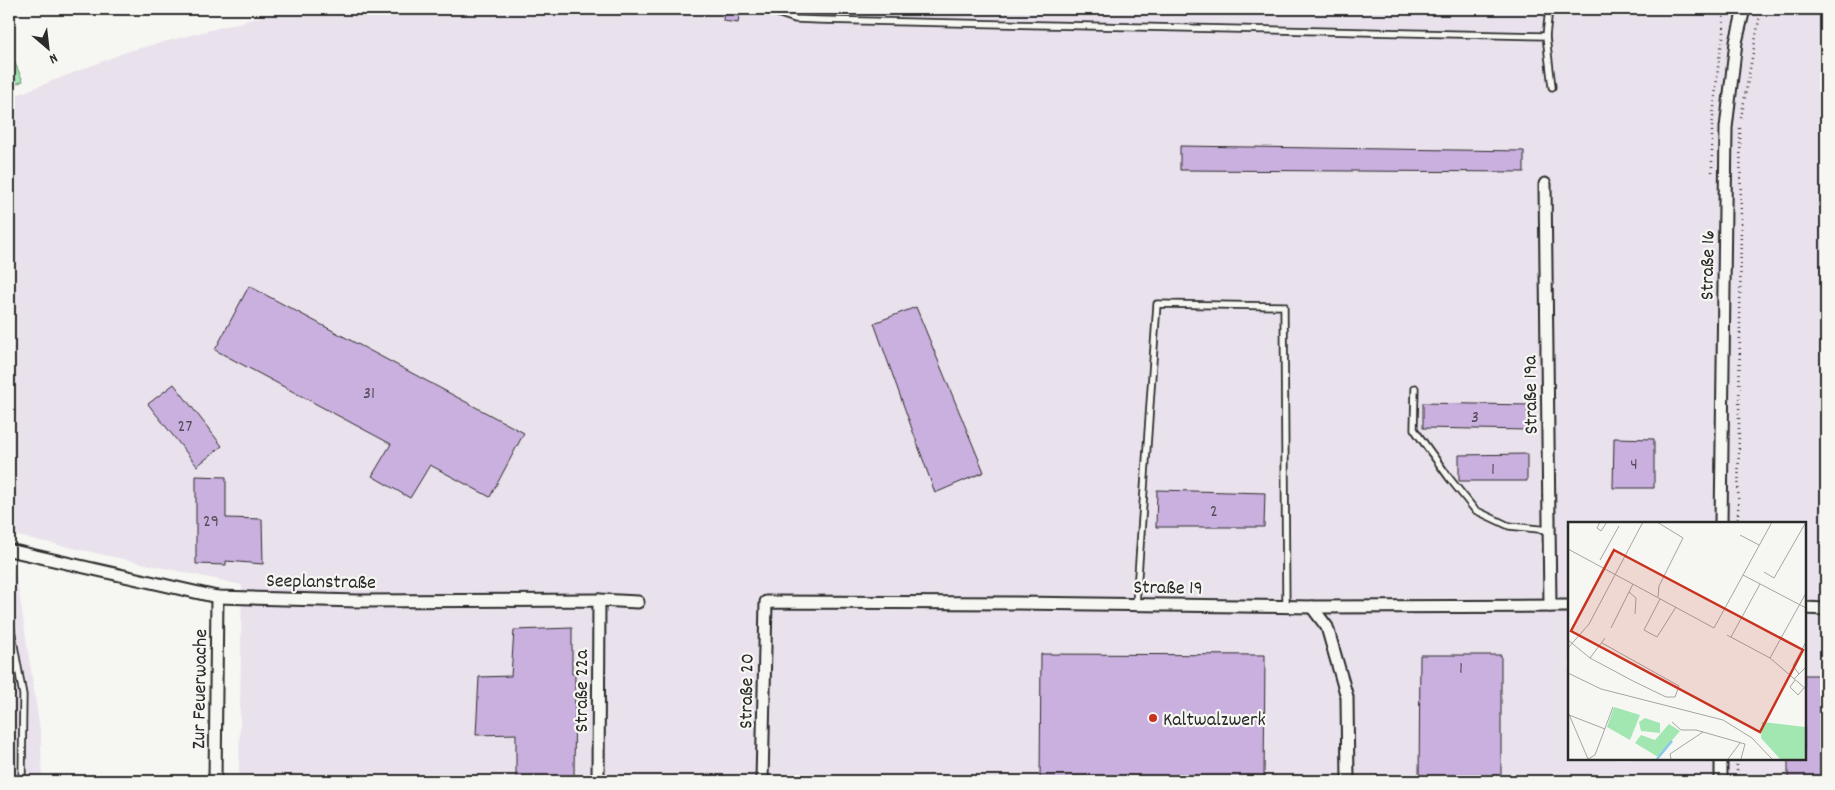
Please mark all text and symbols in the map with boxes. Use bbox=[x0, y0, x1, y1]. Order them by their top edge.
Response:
north arrow bbox=[22, 22, 72, 72]
text: N bbox=[45, 47, 61, 68]
street label: Straße 16 bbox=[1694, 230, 1724, 300]
street label: Straße 19a bbox=[1517, 355, 1547, 435]
house number: 31 bbox=[363, 382, 375, 407]
house number: 3 bbox=[1471, 406, 1479, 431]
house number: 27 bbox=[178, 415, 192, 440]
house number: 4 bbox=[1630, 453, 1638, 478]
house number: 1 bbox=[1491, 458, 1495, 483]
house number: 2 bbox=[1210, 500, 1218, 525]
house number: 29 bbox=[203, 510, 219, 535]
inset map bbox=[1568, 522, 1805, 760]
street label: Seeplanstraße bbox=[266, 568, 376, 598]
street label: Straße 19 bbox=[1133, 574, 1203, 604]
street label: Zur Feuerwache bbox=[186, 628, 216, 749]
street label: Straße 22a bbox=[569, 649, 597, 732]
street label: Straße 20 bbox=[733, 653, 763, 729]
house number: 1 bbox=[1459, 657, 1463, 682]
place label: Kaltwalzwerk bbox=[1163, 707, 1266, 735]
marker: Kaltwalzwerk bbox=[1147, 712, 1159, 724]

